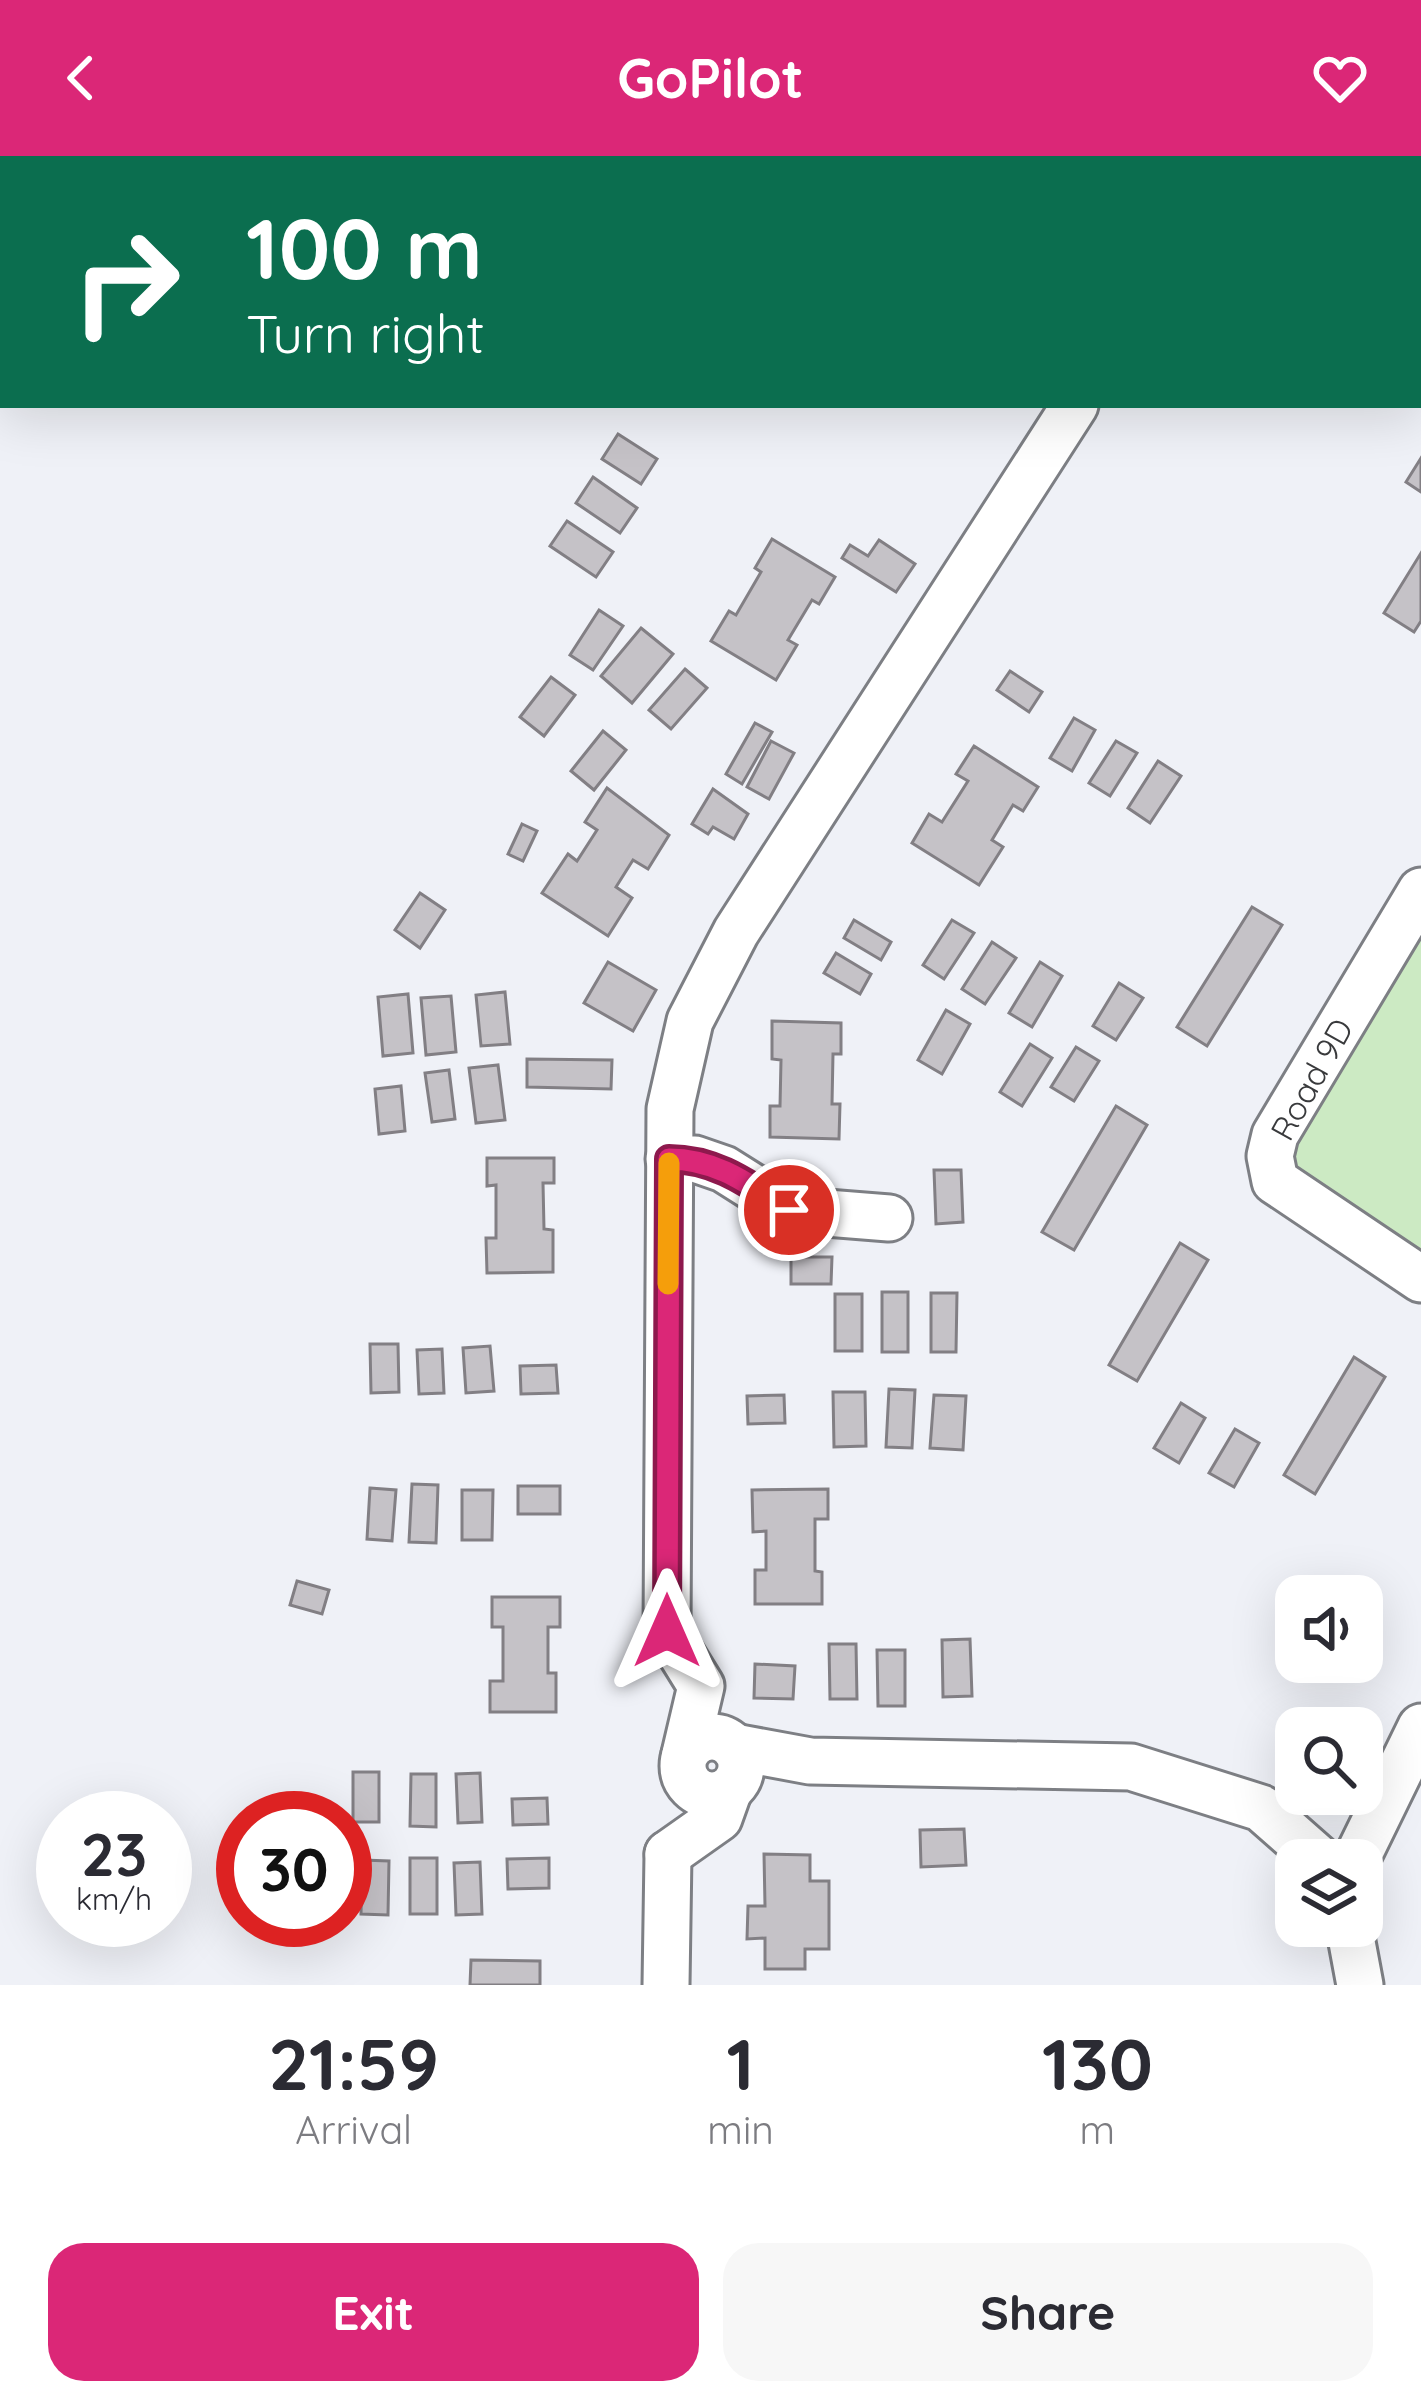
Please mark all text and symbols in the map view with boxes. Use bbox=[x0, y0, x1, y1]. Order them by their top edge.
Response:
text: GoPilot bbox=[617, 44, 804, 112]
icon: back bbox=[48, 45, 114, 111]
icon: heart bbox=[1307, 45, 1373, 111]
text: 100 m bbox=[246, 195, 483, 300]
icon: right bbox=[48, 204, 204, 360]
text: Turn right bbox=[246, 299, 485, 367]
street label: Road 9D bbox=[1261, 1011, 1361, 1147]
pin bbox=[738, 1159, 840, 1261]
icon: arrive bbox=[756, 1177, 822, 1243]
position arrow bbox=[604, 1568, 730, 1694]
map controls bbox=[1275, 1575, 1383, 1947]
button: sound bbox=[1275, 1575, 1383, 1683]
button: search bbox=[1275, 1707, 1383, 1815]
speed limit sign: 30 bbox=[216, 1791, 372, 1947]
text: 23 bbox=[81, 1816, 147, 1891]
button: layers bbox=[1275, 1839, 1383, 1947]
text: km/h bbox=[76, 1880, 152, 1918]
text: 21:59 bbox=[268, 2018, 439, 2108]
text: 1 bbox=[727, 2018, 755, 2108]
text: 130 bbox=[1042, 2018, 1153, 2108]
text: Arrival bbox=[295, 2105, 412, 2154]
text: min bbox=[707, 2105, 774, 2154]
text: m bbox=[1080, 2105, 1115, 2154]
button: Exit bbox=[48, 2243, 699, 2381]
button: Share bbox=[723, 2243, 1373, 2381]

